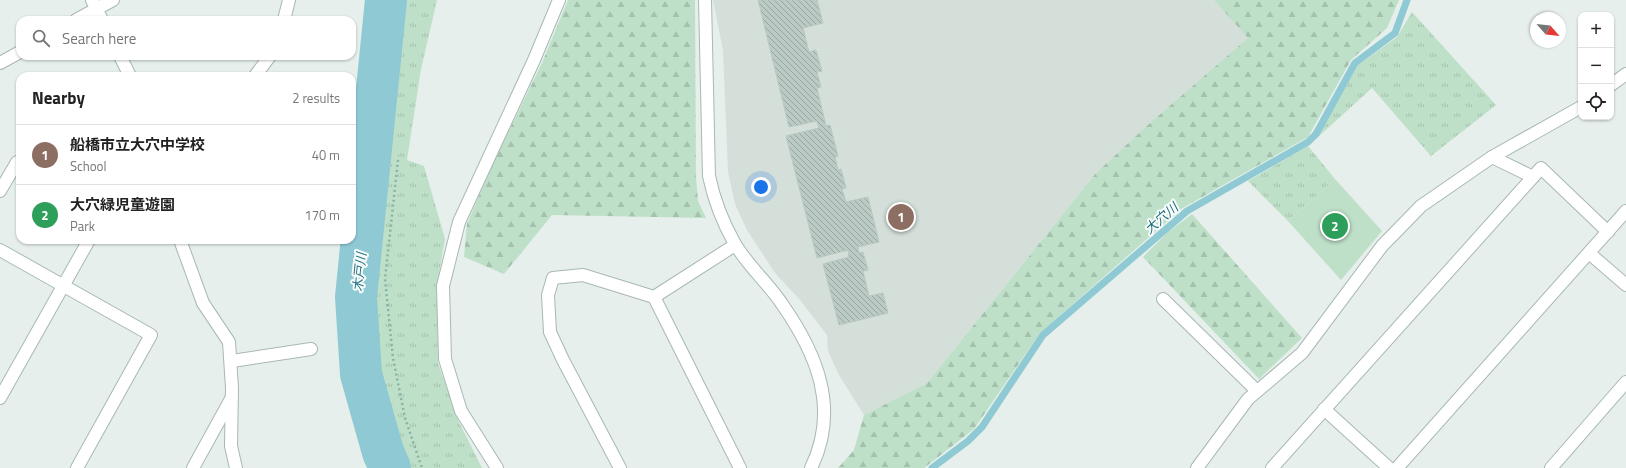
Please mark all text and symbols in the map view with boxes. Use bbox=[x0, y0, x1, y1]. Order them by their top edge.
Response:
north arrow bbox=[1530, 12, 1566, 48]
map controls bbox=[1578, 12, 1614, 120]
button: + bbox=[1578, 12, 1614, 48]
search box bbox=[16, 16, 356, 60]
icon: search bbox=[30, 27, 52, 49]
text: Search here bbox=[62, 27, 136, 50]
button: − bbox=[1578, 48, 1614, 84]
button: locate bbox=[1578, 84, 1614, 120]
text: Nearby bbox=[32, 85, 85, 111]
text: 2 results bbox=[292, 88, 340, 108]
text: 船橋市立大穴中学校 bbox=[70, 133, 205, 156]
text: 1 bbox=[41, 145, 49, 165]
text: 40 m bbox=[312, 145, 340, 165]
text: School bbox=[70, 156, 106, 176]
your location bbox=[751, 177, 771, 197]
text: 大穴緑児童遊園 bbox=[70, 193, 175, 216]
water label: 大穴川 bbox=[1140, 196, 1184, 238]
pin: 1 bbox=[888, 202, 914, 232]
text: 2 bbox=[41, 205, 49, 225]
text: 170 m bbox=[304, 205, 340, 225]
pin: 2 bbox=[1322, 211, 1348, 241]
text: Park bbox=[70, 216, 95, 236]
water label: 木戸川 bbox=[347, 250, 371, 292]

